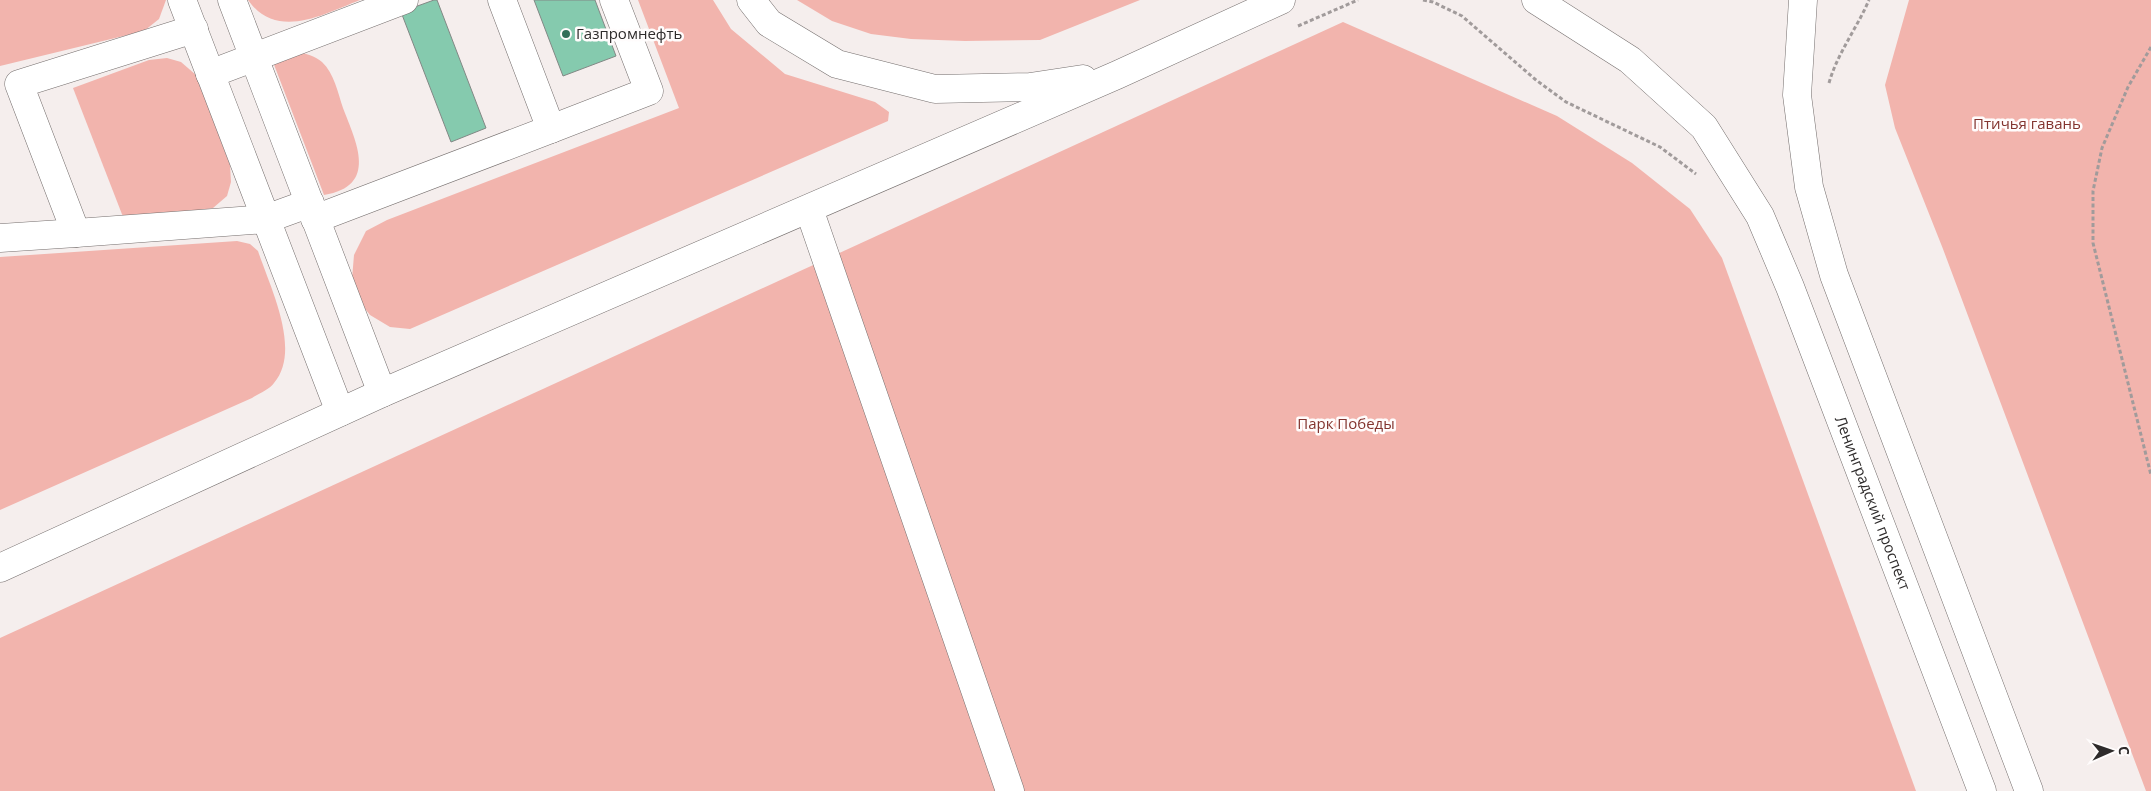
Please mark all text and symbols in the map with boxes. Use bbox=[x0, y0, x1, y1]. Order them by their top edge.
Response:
place label: Газпромнефть bbox=[576, 23, 683, 43]
marker: Газпромнефть bbox=[560, 28, 572, 40]
park label: Птичья гавань bbox=[1973, 113, 2081, 133]
park label: Парк Победы bbox=[1297, 413, 1395, 433]
street label: Ленинградский проспект bbox=[1831, 413, 1916, 593]
north arrow bbox=[2086, 726, 2136, 776]
text: С bbox=[2115, 746, 2134, 755]

